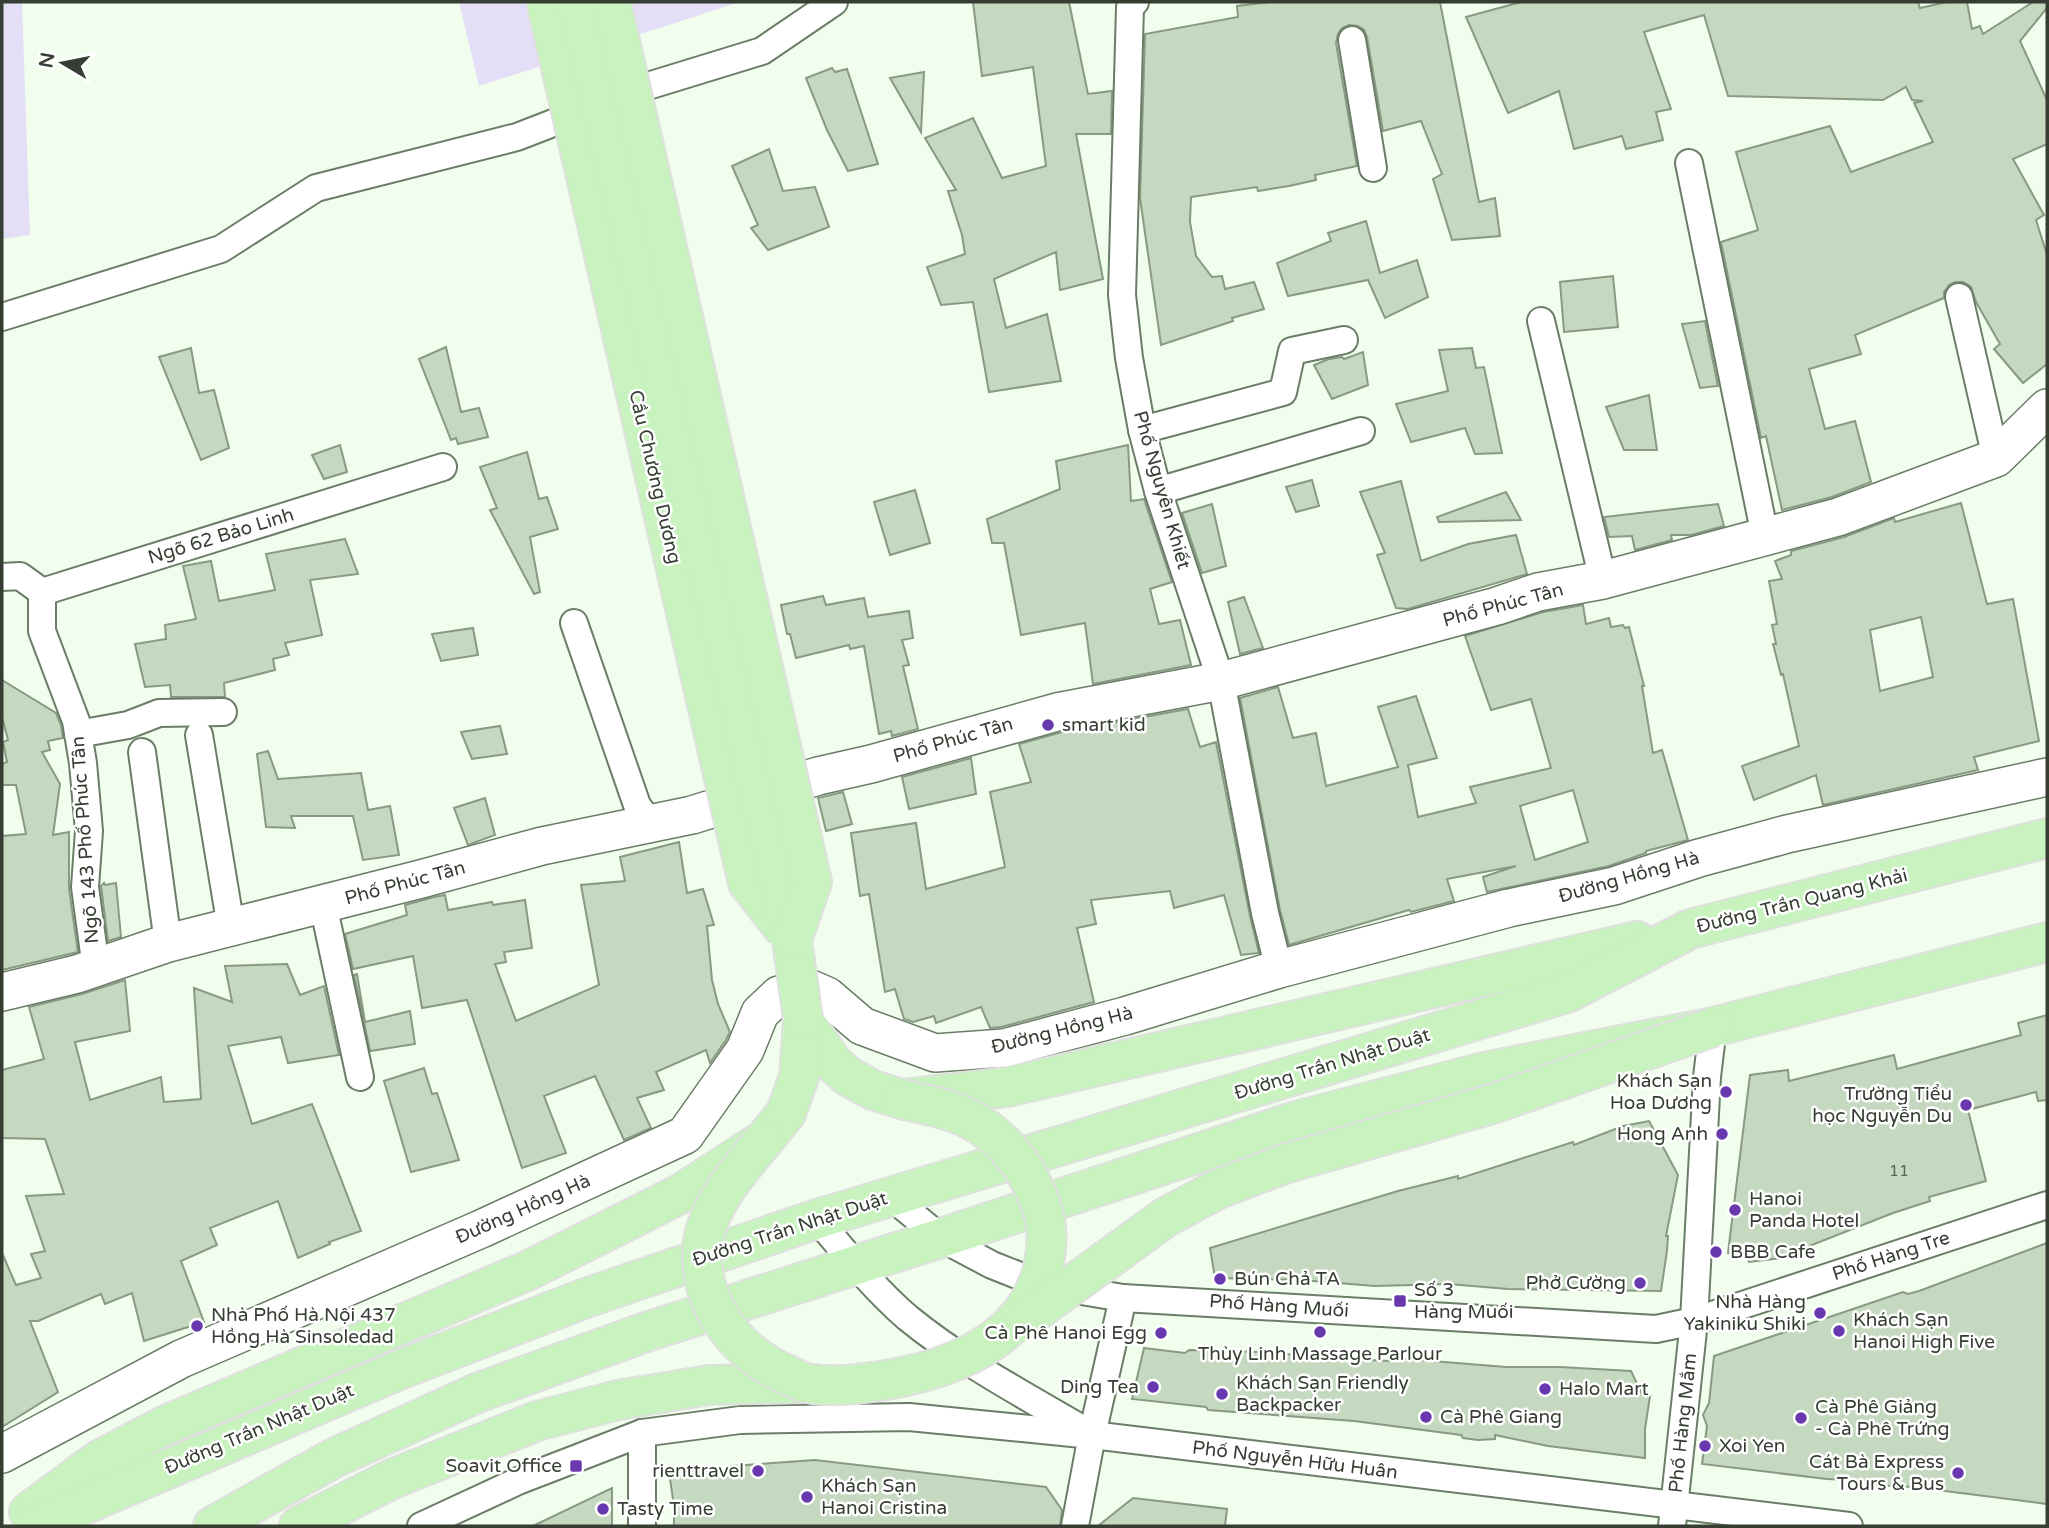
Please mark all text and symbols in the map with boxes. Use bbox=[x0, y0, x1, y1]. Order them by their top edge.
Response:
north arrow bbox=[28, 28, 98, 98]
text: N bbox=[35, 51, 59, 70]
street label: Cầu Chương Dương bbox=[624, 388, 686, 566]
street label: Phố Nguyên Khiết bbox=[1129, 408, 1195, 572]
street label: Ngõ 62 Bảo Linh bbox=[145, 503, 297, 569]
street label: Phố Phúc Tân bbox=[1440, 578, 1566, 632]
street label: Phố Phúc Tân bbox=[890, 712, 1016, 768]
place label: smart kid bbox=[1062, 714, 1146, 736]
marker: smart kid bbox=[1040, 717, 1056, 733]
street label: Ngõ 143 Phố Phúc Tân bbox=[67, 735, 103, 945]
street label: Đường Hồng Hà bbox=[1556, 846, 1702, 908]
street label: Phố Phúc Tân bbox=[342, 856, 468, 910]
street label: Đường Trần Quang Khải bbox=[1694, 864, 1910, 938]
street label: Đường Hồng Hà bbox=[989, 1002, 1135, 1058]
street label: Đường Trần Nhật Duật bbox=[1231, 1024, 1433, 1104]
place label: Khách Sạn Hoa Dương bbox=[1610, 1070, 1712, 1114]
place label: Trường Tiểu học Nguyễn Du bbox=[1812, 1083, 1952, 1127]
marker: Khách Sạn Hoa Dương bbox=[1718, 1084, 1734, 1100]
marker: Trường Tiểu học Nguyễn Du bbox=[1958, 1097, 1974, 1113]
place label: Hong Anh bbox=[1617, 1123, 1708, 1145]
marker: Hong Anh bbox=[1714, 1126, 1730, 1142]
house number: 11 bbox=[1889, 1161, 1909, 1181]
street label: Đường Hồng Hà bbox=[452, 1169, 594, 1249]
street label: Đường Trần Nhật Duật bbox=[690, 1187, 890, 1271]
place label: Hanoi Panda Hotel bbox=[1749, 1188, 1859, 1232]
marker: Hanoi Panda Hotel bbox=[1727, 1202, 1743, 1218]
street label: Phố Hàng Tre bbox=[1829, 1227, 1953, 1285]
place label: BBB Cafe bbox=[1730, 1241, 1816, 1263]
marker: BBB Cafe bbox=[1708, 1244, 1724, 1260]
place label: Bún Chả TA bbox=[1234, 1268, 1340, 1290]
marker: Bún Chả TA bbox=[1212, 1271, 1228, 1287]
place label: Phở Cường bbox=[1525, 1272, 1626, 1294]
marker: Phở Cường bbox=[1632, 1275, 1648, 1291]
place label: Số 3 Hàng Muối bbox=[1414, 1279, 1513, 1323]
street label: Phố Hàng Muối bbox=[1208, 1290, 1350, 1322]
place label: Nhà Hàng Yakiniku Shiki bbox=[1684, 1291, 1806, 1335]
marker: Số 3 Hàng Muối bbox=[1392, 1293, 1408, 1309]
place label: Nhà Phố Hà Nội 437 Hồng Hà Sinsoledad bbox=[211, 1304, 396, 1348]
marker: Nhà Hàng Yakiniku Shiki bbox=[1812, 1305, 1828, 1321]
place label: Khách Sạn Hanoi High Five bbox=[1853, 1309, 1995, 1353]
marker: Nhà Phố Hà Nội 437 Hồng Hà Sinsoledad bbox=[189, 1318, 205, 1334]
place label: Cà Phê Hanoi Egg bbox=[985, 1322, 1147, 1344]
marker: Khách Sạn Hanoi High Five bbox=[1831, 1323, 1847, 1339]
marker: Thùy Linh Massage Parlour bbox=[1312, 1324, 1328, 1340]
marker: Cà Phê Hanoi Egg bbox=[1153, 1325, 1169, 1341]
place label: Thùy Linh Massage Parlour bbox=[1198, 1343, 1443, 1365]
street label: Phố Hàng Mắm bbox=[1665, 1352, 1701, 1494]
place label: Khách Sạn Friendly Backpacker bbox=[1236, 1372, 1409, 1416]
place label: Ding Tea bbox=[1060, 1376, 1139, 1398]
place label: Halo Mart bbox=[1559, 1378, 1649, 1400]
street label: Đường Trần Nhật Duật bbox=[161, 1379, 357, 1479]
marker: Ding Tea bbox=[1145, 1379, 1161, 1395]
marker: Halo Mart bbox=[1537, 1381, 1553, 1397]
marker: Khách Sạn Friendly Backpacker bbox=[1214, 1386, 1230, 1402]
place label: Cà Phê Giảng - Cà Phê Trứng bbox=[1815, 1396, 1949, 1440]
place label: Cà Phê Giang bbox=[1440, 1406, 1562, 1428]
marker: Cà Phê Giang bbox=[1418, 1409, 1434, 1425]
marker: Cà Phê Giảng - Cà Phê Trứng bbox=[1793, 1410, 1809, 1426]
place label: Xoi Yen bbox=[1719, 1435, 1785, 1457]
street label: Phố Nguyễn Hữu Huân bbox=[1191, 1436, 1399, 1484]
marker: Xoi Yen bbox=[1697, 1438, 1713, 1454]
place label: Cát Bà Express Tours & Bus bbox=[1809, 1451, 1944, 1495]
place label: Soavit Office bbox=[445, 1455, 562, 1477]
marker: Soavit Office bbox=[568, 1458, 584, 1474]
place label: rienttravel bbox=[652, 1460, 744, 1482]
marker: rienttravel bbox=[750, 1463, 766, 1479]
marker: Cát Bà Express Tours & Bus bbox=[1950, 1465, 1966, 1481]
place label: Khách Sạn Hanoi Cristina bbox=[821, 1475, 947, 1519]
marker: Khách Sạn Hanoi Cristina bbox=[799, 1489, 815, 1505]
place label: Tasty Time bbox=[617, 1498, 713, 1520]
marker: Tasty Time bbox=[595, 1501, 611, 1517]

